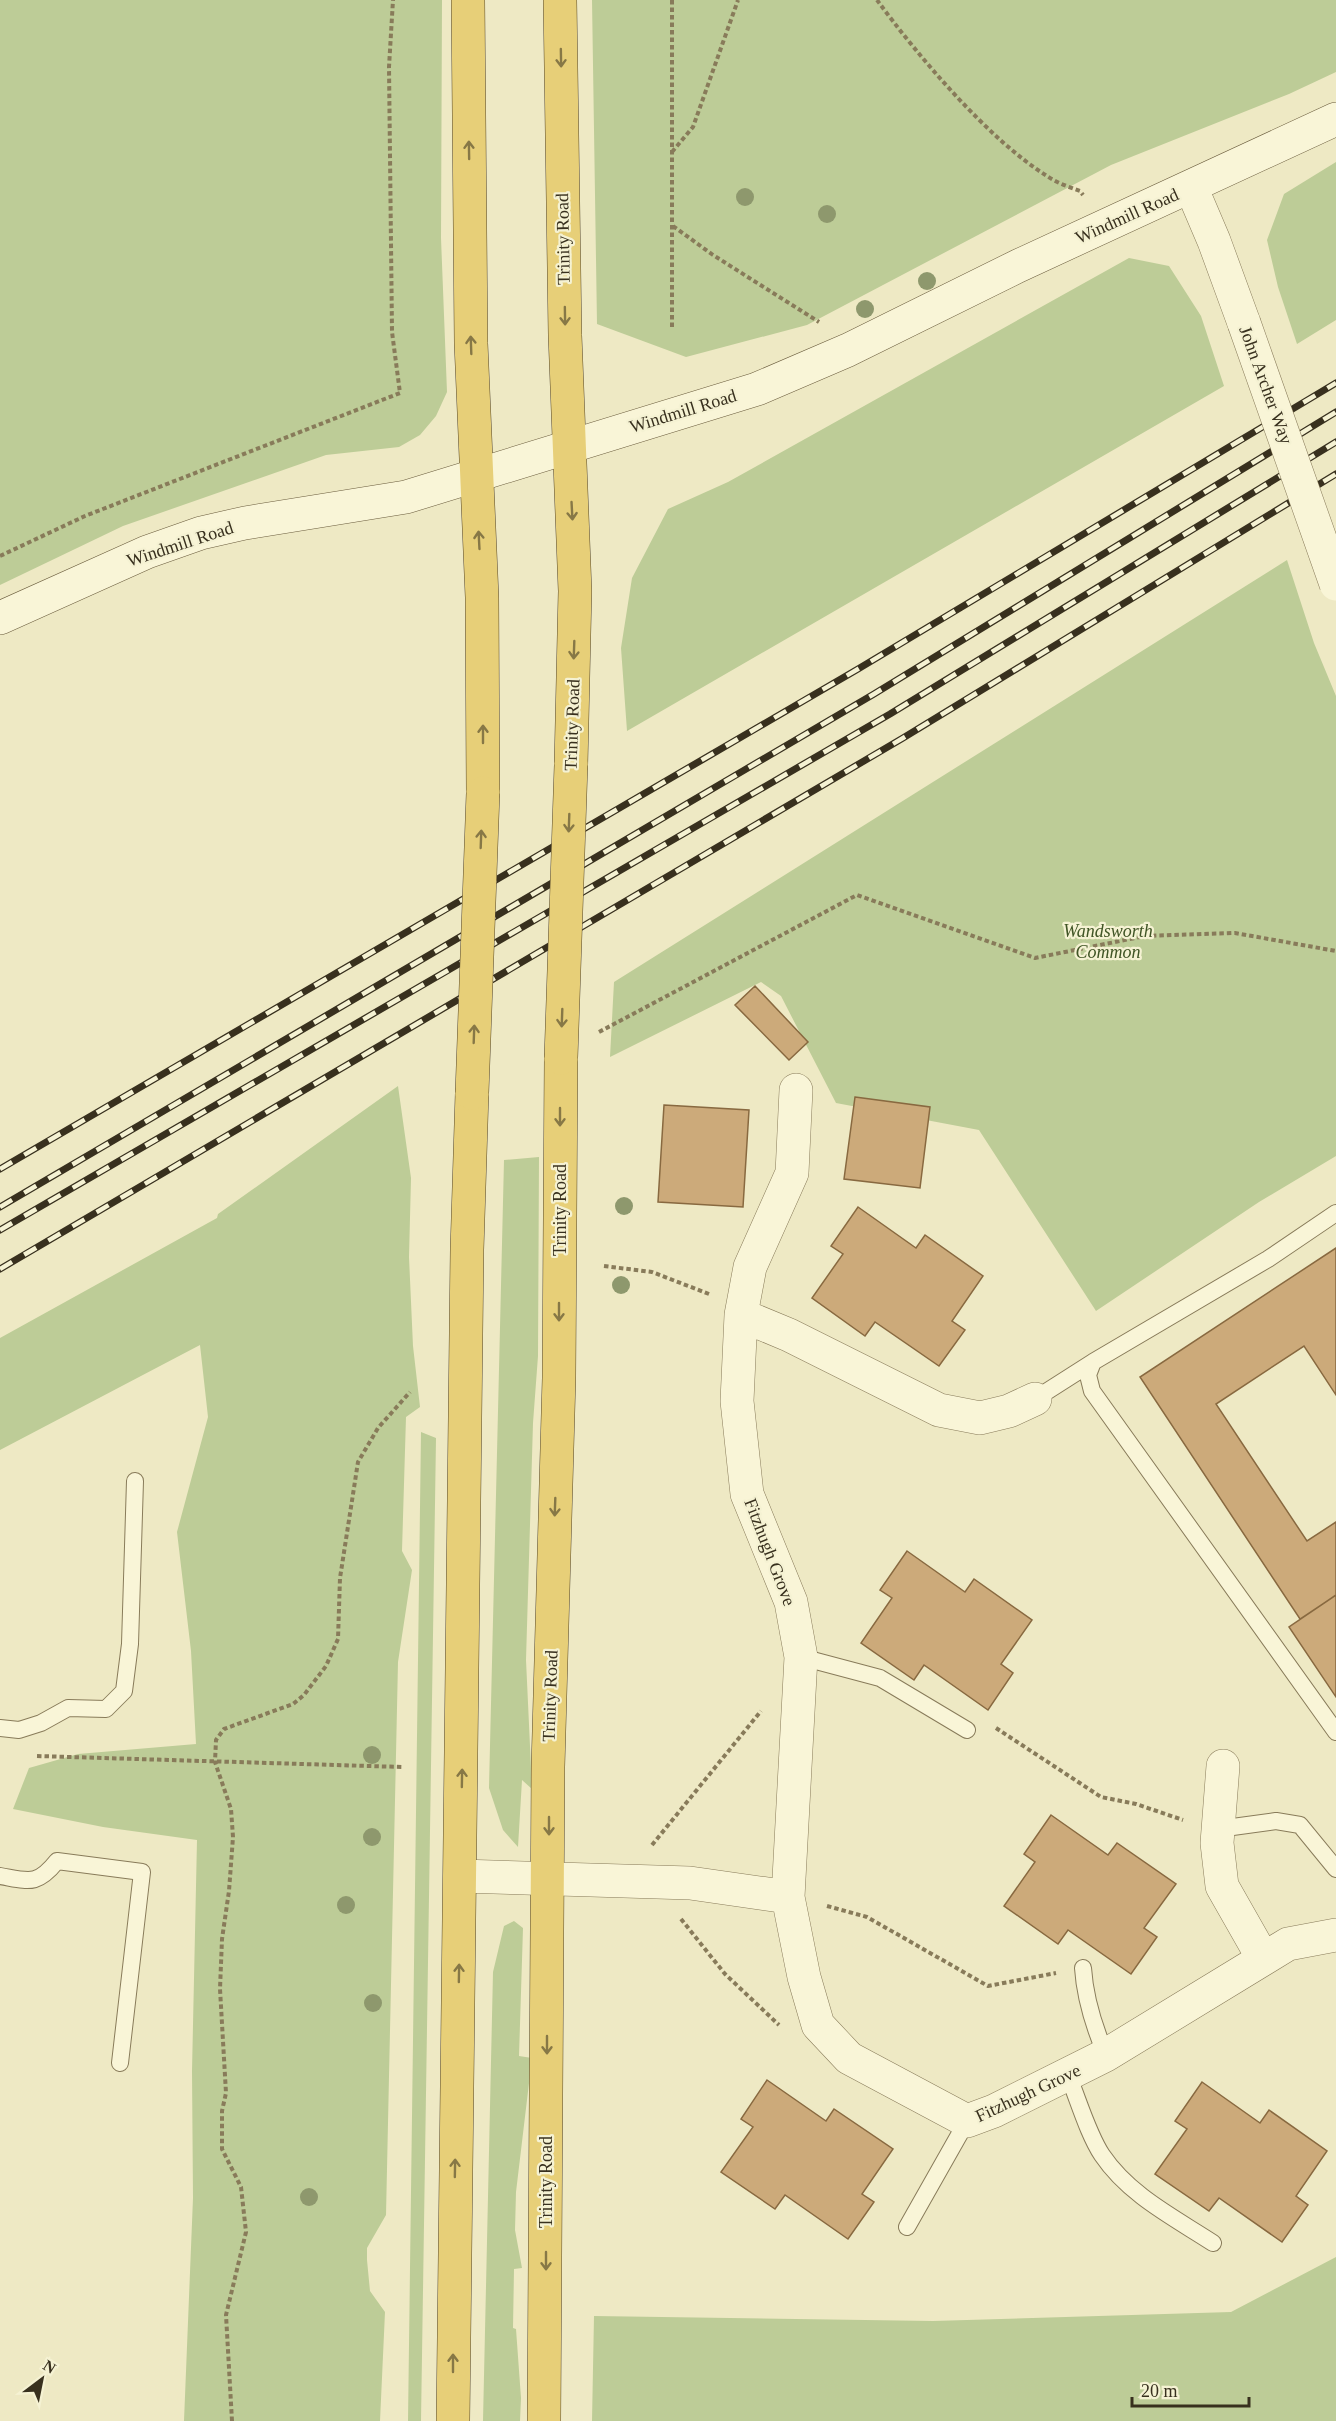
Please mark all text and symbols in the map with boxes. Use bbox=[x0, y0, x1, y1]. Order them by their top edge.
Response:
one-way arrow bbox=[555, 48, 567, 68]
one-way arrow bbox=[463, 140, 475, 160]
street label: Windmill Road bbox=[1072, 184, 1182, 248]
street label: Trinity Road bbox=[552, 193, 574, 285]
one-way arrow bbox=[559, 306, 570, 326]
street label: John Archer Way bbox=[1235, 323, 1297, 447]
one-way arrow bbox=[466, 335, 477, 355]
street label: Windmill Road bbox=[627, 385, 739, 437]
one-way arrow bbox=[566, 501, 577, 521]
street label: Windmill Road bbox=[124, 517, 236, 571]
one-way arrow bbox=[473, 530, 484, 550]
one-way arrow bbox=[568, 639, 580, 659]
street label: Trinity Road bbox=[560, 679, 584, 771]
one-way arrow bbox=[477, 725, 489, 745]
one-way arrow bbox=[563, 813, 575, 833]
one-way arrow bbox=[476, 830, 487, 850]
park label: Wandsworth Common bbox=[1063, 921, 1153, 962]
one-way arrow bbox=[556, 1007, 568, 1027]
one-way arrow bbox=[468, 1025, 480, 1045]
one-way arrow bbox=[554, 1106, 566, 1126]
street label: Trinity Road bbox=[550, 1164, 570, 1256]
one-way arrow bbox=[553, 1301, 565, 1321]
street label: Fitzhugh Grove bbox=[740, 1495, 800, 1609]
one-way arrow bbox=[550, 1496, 561, 1516]
street label: Trinity Road bbox=[538, 1650, 562, 1742]
one-way arrow bbox=[456, 1768, 467, 1788]
one-way arrow bbox=[543, 1815, 555, 1835]
one-way arrow bbox=[453, 1963, 465, 1983]
one-way arrow bbox=[542, 2034, 553, 2054]
street label: Fitzhugh Grove bbox=[972, 2060, 1084, 2126]
street label: Trinity Road bbox=[536, 2136, 556, 2228]
one-way arrow bbox=[450, 2158, 461, 2178]
one-way arrow bbox=[540, 2250, 552, 2270]
north arrow bbox=[12, 2349, 72, 2409]
one-way arrow bbox=[447, 2353, 459, 2373]
text: N bbox=[40, 2356, 59, 2377]
scale bar bbox=[1132, 2370, 1249, 2408]
text: 20 m bbox=[1141, 2381, 1178, 2401]

